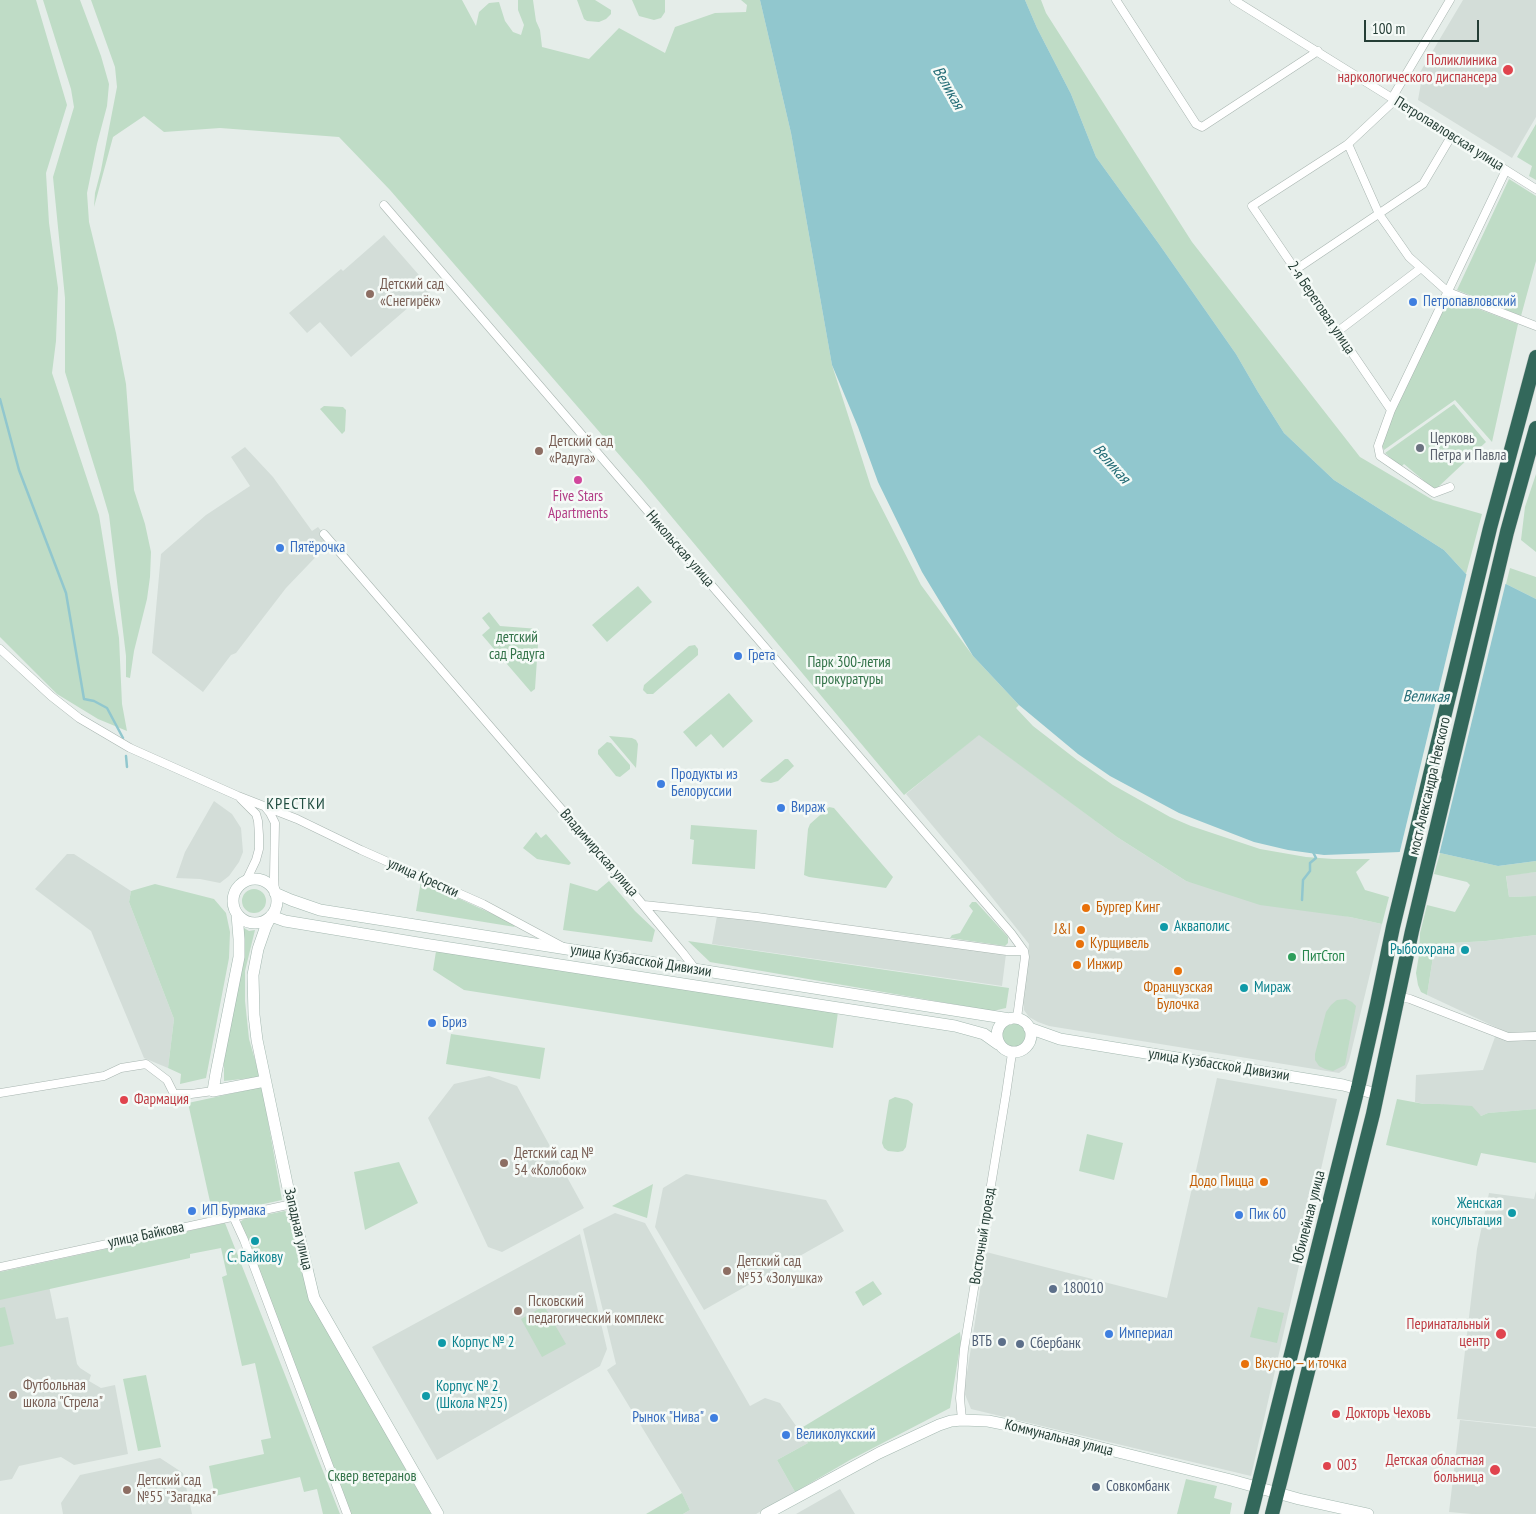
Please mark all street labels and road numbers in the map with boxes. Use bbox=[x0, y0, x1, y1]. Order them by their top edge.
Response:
street label: Петропавловская улица bbox=[1391, 93, 1507, 175]
street label: 2-я Береговая улица bbox=[1283, 258, 1359, 358]
street label: Никольская улица bbox=[642, 507, 718, 591]
street label: мост Александра Невского bbox=[1405, 715, 1455, 857]
street label: Владимирская улица bbox=[556, 806, 642, 900]
street label: улица Крестки bbox=[384, 854, 462, 902]
street label: улица Кузбасской Дивизии bbox=[569, 941, 713, 981]
street label: улица Кузбасской Дивизии bbox=[1147, 1045, 1291, 1085]
street label: Юбилейная улица bbox=[1289, 1169, 1329, 1265]
street label: Западная улица bbox=[280, 1186, 316, 1272]
street label: Восточный проезд bbox=[966, 1186, 1000, 1286]
street label: улица Байкова bbox=[106, 1218, 186, 1252]
street label: Коммунальная улица bbox=[1003, 1416, 1115, 1460]

